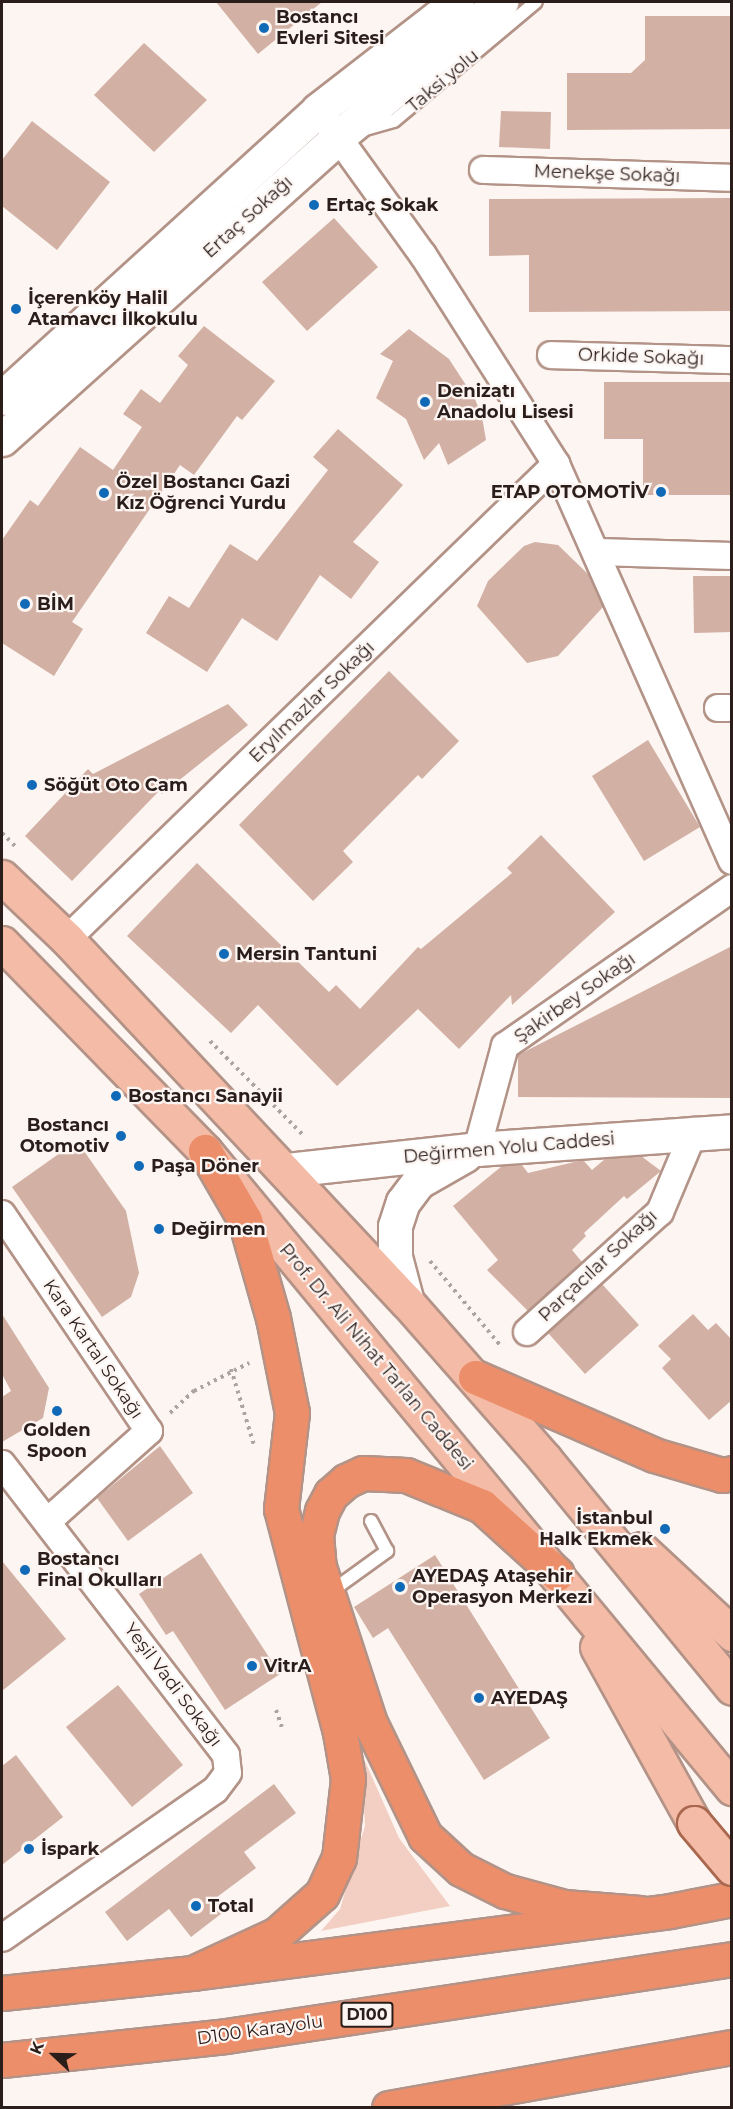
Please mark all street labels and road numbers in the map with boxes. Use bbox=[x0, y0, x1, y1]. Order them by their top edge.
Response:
street label: Taksi yolu bbox=[403, 45, 483, 117]
street label: Menekşe Sokağı bbox=[533, 161, 681, 187]
street label: Ertaç Sokağı bbox=[199, 171, 297, 263]
street label: Orkide Sokağı bbox=[578, 344, 704, 370]
street label: Eryılmazlar Sokağı bbox=[245, 637, 379, 767]
street label: Şakirbey Sokağı bbox=[510, 948, 640, 1048]
street label: Değirmen Yolu Caddesi bbox=[402, 1128, 616, 1168]
street label: Parçacılar Sokağı bbox=[534, 1206, 662, 1326]
street label: Prof. Dr. Ali Nihat Tarlan Caddesi bbox=[275, 1239, 477, 1475]
street label: Kara Kartal Sokağı bbox=[38, 1275, 148, 1423]
street label: Yeşil Vadi Sokağı bbox=[120, 1619, 226, 1751]
road number: D100 bbox=[340, 2002, 394, 2028]
street label: D100 Karayolu bbox=[195, 2010, 325, 2050]

